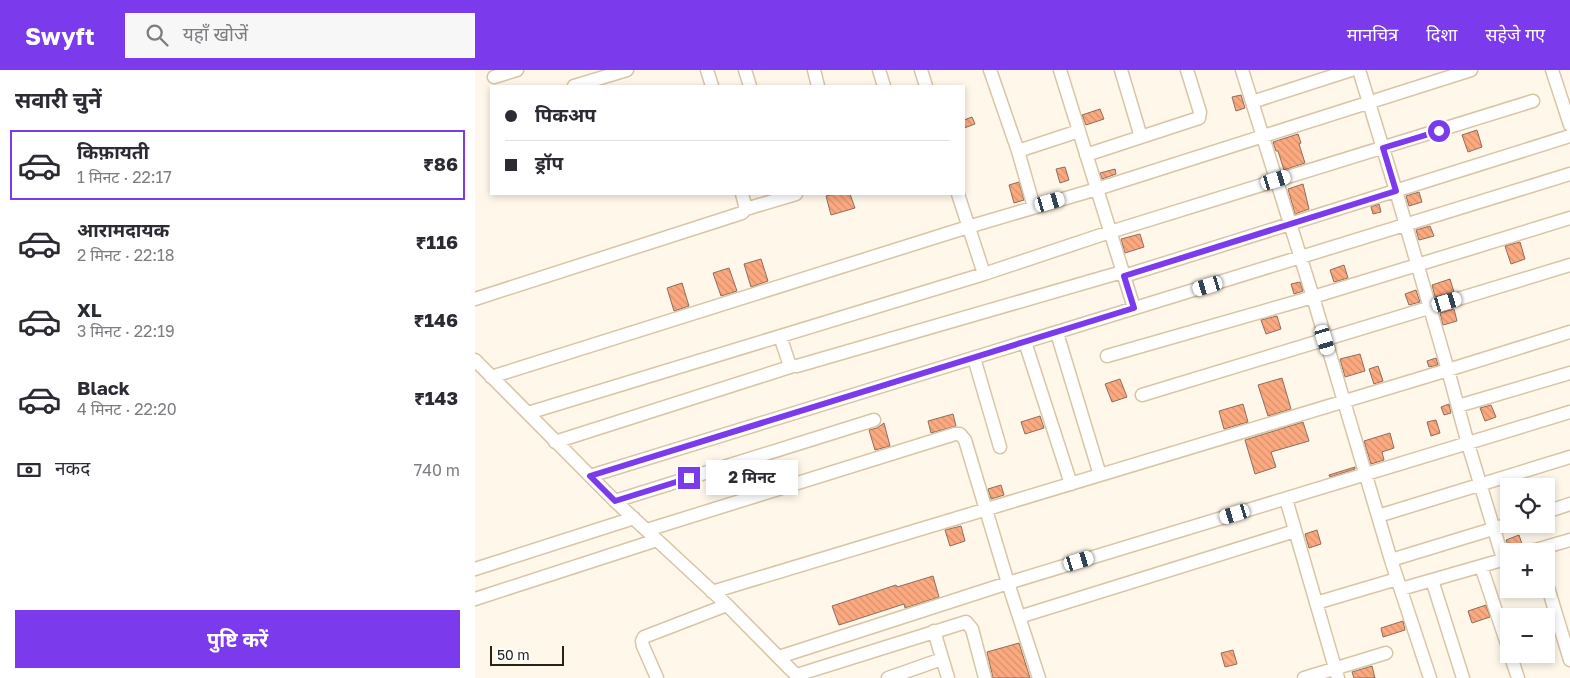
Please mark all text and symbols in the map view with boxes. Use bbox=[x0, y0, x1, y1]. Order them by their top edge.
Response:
search box bbox=[125, 13, 475, 58]
text: Swyft bbox=[25, 21, 95, 50]
icon: search bbox=[143, 21, 171, 49]
text: यहाँ खोजें bbox=[183, 22, 248, 45]
text: मानचित्र bbox=[1347, 23, 1398, 45]
text: दिशा bbox=[1426, 23, 1457, 45]
text: सहेजे गए bbox=[1485, 23, 1545, 45]
text: सवारी चुनें bbox=[15, 86, 101, 113]
text: पिकअप bbox=[535, 103, 596, 126]
route start bbox=[1428, 120, 1450, 142]
text: किफ़ायती bbox=[77, 140, 149, 163]
icon: car bbox=[17, 143, 62, 188]
text: ड्रॉप bbox=[535, 151, 563, 174]
text: ₹86 bbox=[423, 152, 458, 175]
text: 1 मिनट · 22:17 bbox=[77, 167, 172, 187]
car bbox=[1259, 168, 1292, 192]
car bbox=[1033, 191, 1066, 213]
text: आरामदायक bbox=[77, 218, 169, 241]
icon: car bbox=[17, 221, 62, 266]
text: ₹116 bbox=[415, 230, 458, 253]
text: 2 मिनट · 22:18 bbox=[77, 245, 175, 265]
car bbox=[1191, 274, 1224, 298]
car bbox=[1430, 290, 1463, 314]
text: XL bbox=[77, 298, 102, 321]
icon: car bbox=[17, 299, 62, 344]
text: ₹146 bbox=[413, 308, 458, 331]
text: 3 मिनट · 22:19 bbox=[77, 321, 175, 341]
car bbox=[1313, 323, 1336, 357]
text: Black bbox=[77, 376, 130, 399]
icon: car bbox=[17, 377, 62, 422]
text: ₹143 bbox=[414, 386, 458, 409]
text: 4 मिनट · 22:20 bbox=[77, 399, 177, 419]
icon: cash bbox=[15, 456, 43, 484]
text: नकद bbox=[55, 456, 90, 479]
text: 740 m bbox=[414, 460, 460, 480]
callout: 2 मिनट bbox=[707, 460, 799, 496]
route end bbox=[678, 467, 700, 489]
text: 2 मिनट bbox=[728, 467, 776, 487]
map controls bbox=[1500, 478, 1555, 663]
button: locate bbox=[1500, 478, 1555, 533]
car bbox=[1218, 502, 1251, 526]
button: + bbox=[1500, 543, 1555, 598]
car bbox=[1062, 549, 1095, 573]
button: − bbox=[1500, 608, 1555, 663]
button: पुष्टि करें bbox=[15, 610, 460, 668]
scale bar bbox=[490, 643, 564, 666]
text: 50 m bbox=[497, 646, 530, 663]

